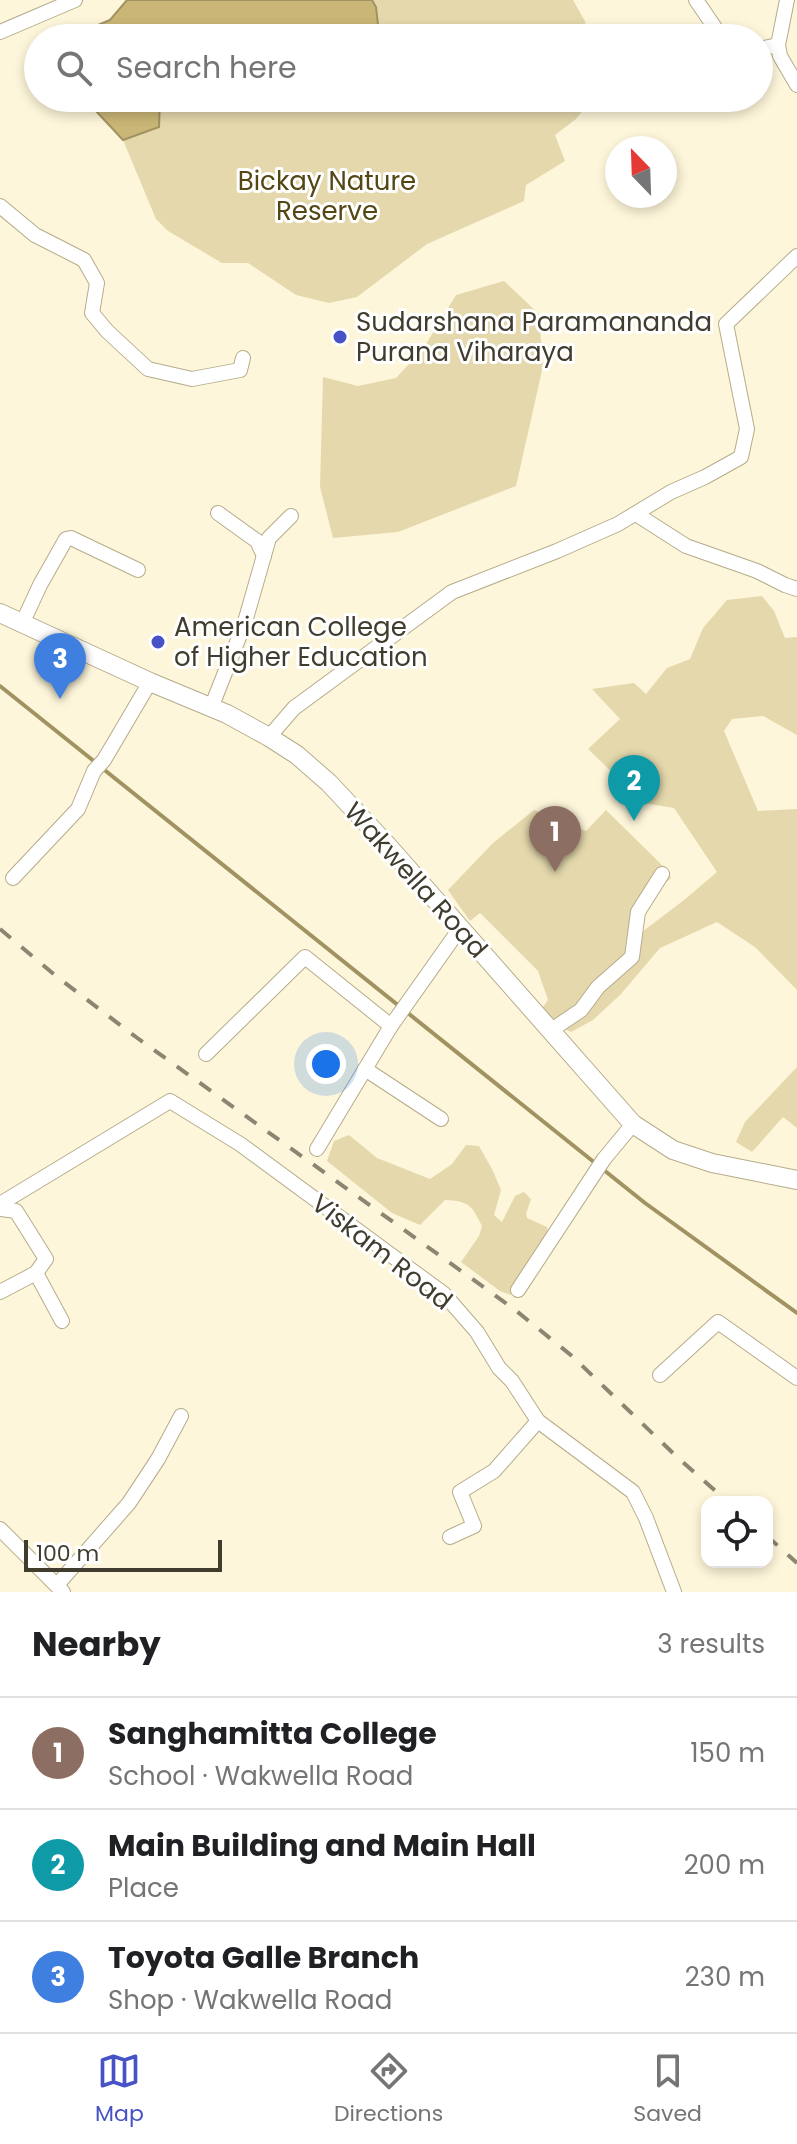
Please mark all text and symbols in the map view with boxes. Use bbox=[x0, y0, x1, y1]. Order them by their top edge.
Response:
search box bbox=[24, 24, 773, 112]
icon: search bbox=[52, 46, 96, 90]
text: Search here bbox=[116, 46, 297, 89]
north arrow bbox=[605, 136, 677, 208]
park label: Bickay Nature Reserve bbox=[238, 163, 416, 229]
place label: Sudarshana Paramananda Purana Viharaya bbox=[356, 304, 712, 370]
marker: Sudarshana Paramananda Purana Viharaya bbox=[331, 328, 349, 346]
place label: American College of Higher Education bbox=[174, 609, 428, 675]
pin: 3 bbox=[34, 633, 86, 699]
marker: American College of Higher Education bbox=[149, 633, 167, 651]
pin: 2 bbox=[608, 755, 660, 821]
street label: Wakwella Road bbox=[336, 794, 496, 966]
pin: 1 bbox=[529, 806, 581, 872]
your location bbox=[306, 1044, 346, 1084]
street label: Viskam Road bbox=[304, 1186, 460, 1318]
map controls bbox=[701, 1496, 773, 1568]
button: locate bbox=[701, 1496, 773, 1568]
scale bar bbox=[24, 1536, 222, 1572]
text: 100 m bbox=[36, 1538, 99, 1569]
text: Nearby bbox=[32, 1620, 161, 1668]
text: 3 results bbox=[657, 1626, 765, 1662]
text: Sanghamitta College bbox=[108, 1712, 437, 1755]
text: 1 bbox=[53, 1735, 63, 1771]
text: 150 m bbox=[690, 1735, 765, 1771]
text: School · Wakwella Road bbox=[108, 1758, 413, 1794]
text: Main Building and Main Hall bbox=[108, 1824, 536, 1867]
text: 2 bbox=[51, 1847, 65, 1883]
text: 200 m bbox=[684, 1847, 765, 1883]
text: Place bbox=[108, 1870, 179, 1906]
text: Toyota Galle Branch bbox=[108, 1936, 419, 1979]
text: 3 bbox=[50, 1959, 66, 1995]
text: 230 m bbox=[685, 1959, 765, 1995]
text: Shop · Wakwella Road bbox=[108, 1982, 392, 2018]
tab: Map bbox=[95, 2049, 144, 2130]
tab: Directions bbox=[334, 2049, 443, 2130]
tab: Saved bbox=[633, 2049, 702, 2130]

